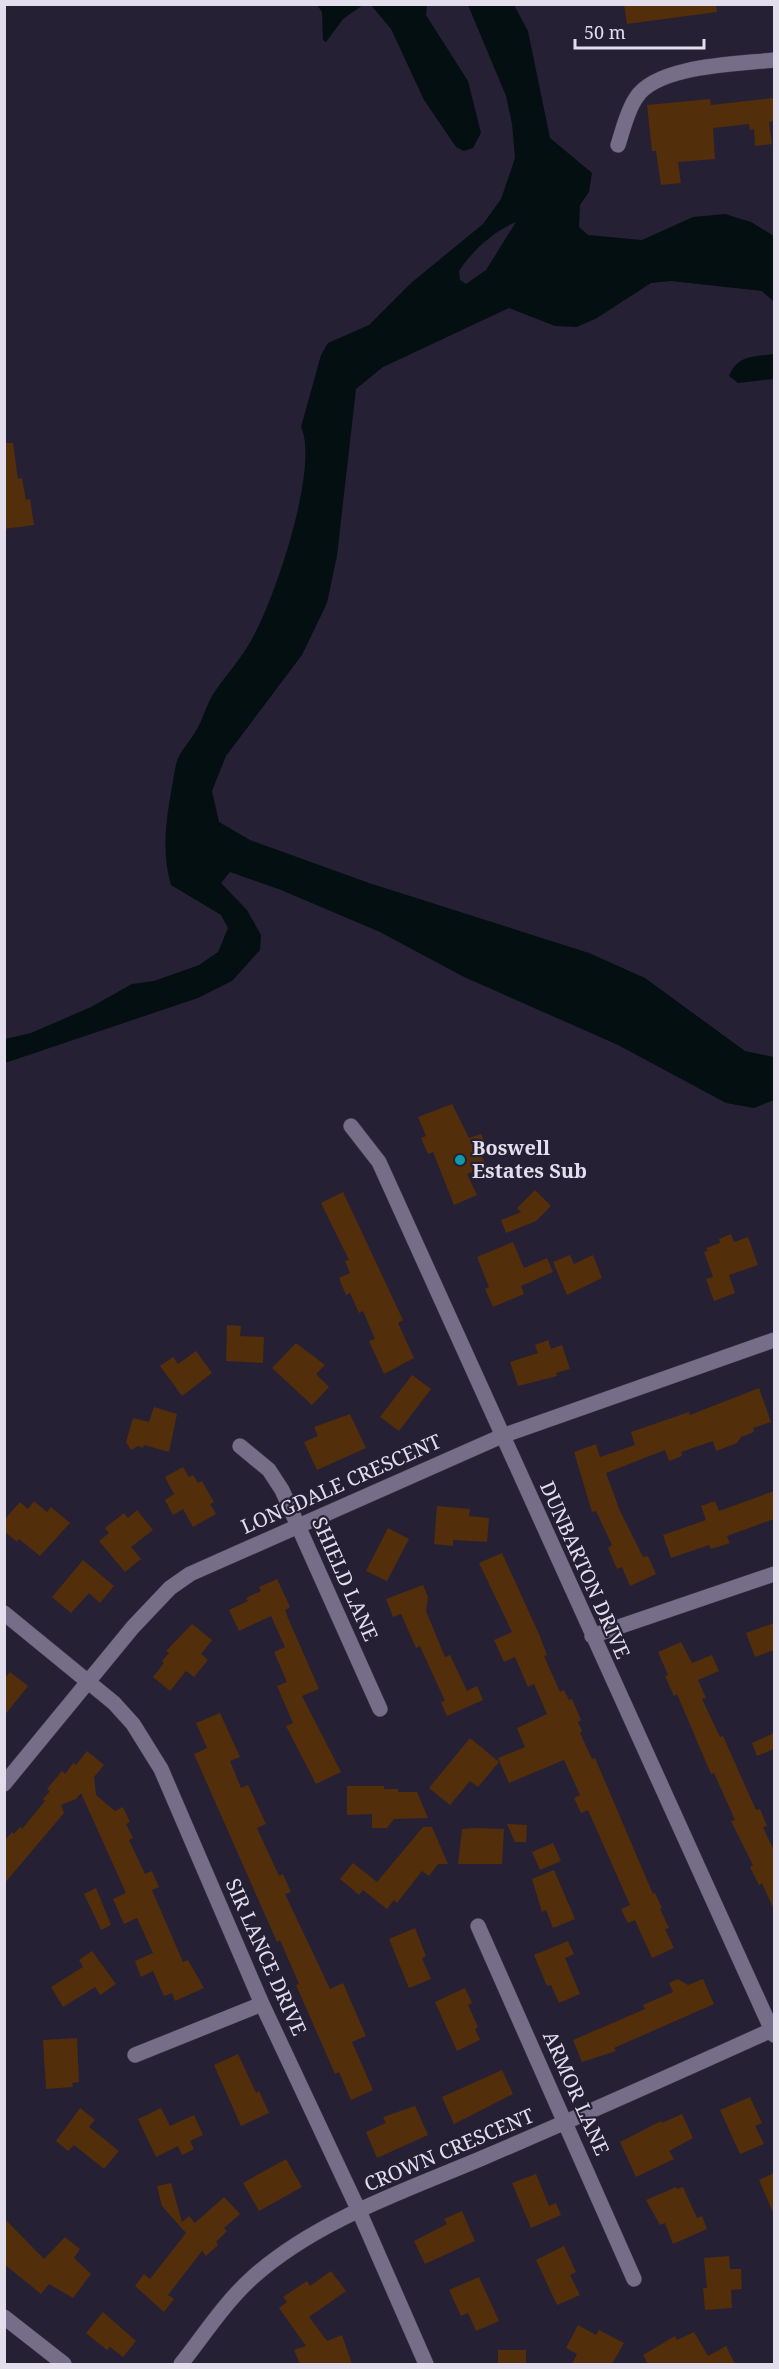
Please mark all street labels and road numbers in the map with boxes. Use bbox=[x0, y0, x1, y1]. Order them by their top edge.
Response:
street label: LONGDALE CRESCENT bbox=[237, 1427, 445, 1540]
street label: DUNBARTON DRIVE bbox=[534, 1477, 637, 1663]
street label: SHIELD LANE bbox=[306, 1513, 385, 1645]
street label: SIR LANCE DRIVE bbox=[220, 1874, 313, 2040]
street label: ARMOR LANE bbox=[537, 2026, 616, 2159]
street label: CROWN CRESCENT bbox=[360, 2102, 538, 2197]

